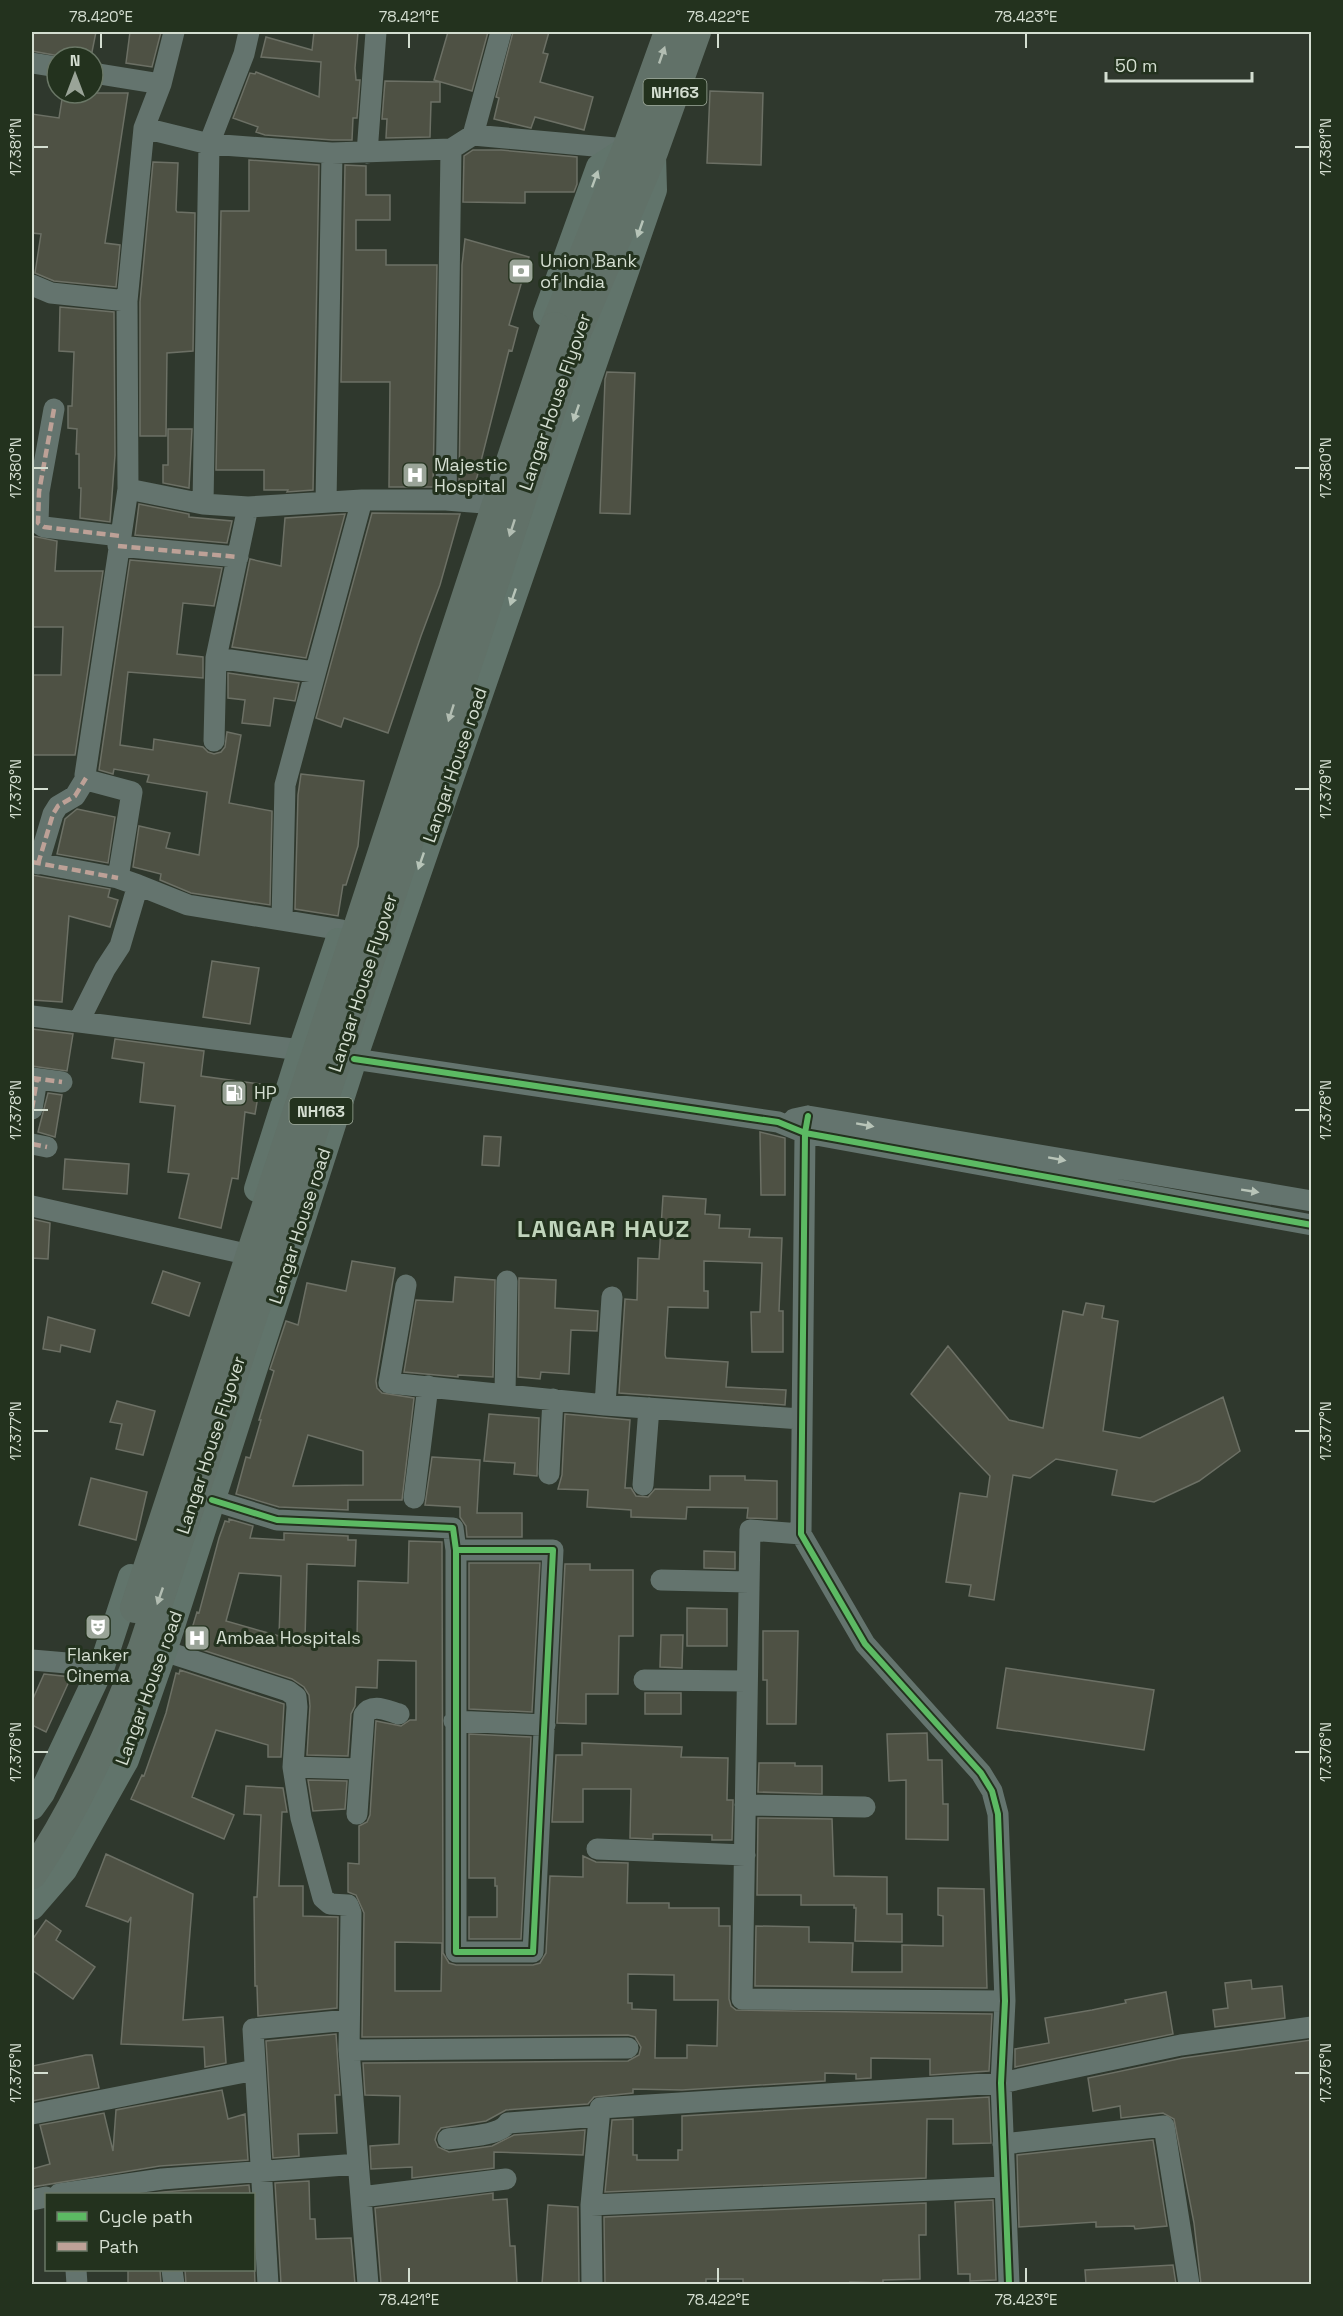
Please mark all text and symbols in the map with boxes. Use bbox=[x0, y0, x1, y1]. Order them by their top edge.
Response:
text: 78.420°E bbox=[69, 7, 133, 26]
text: 78.421°E bbox=[379, 7, 439, 26]
text: 78.422°E bbox=[686, 7, 750, 26]
text: 78.423°E bbox=[994, 7, 1058, 26]
north arrow bbox=[45, 45, 105, 105]
scale bar bbox=[1106, 45, 1252, 83]
one-way arrow bbox=[658, 46, 667, 64]
text: N bbox=[70, 50, 80, 71]
text: 50 m bbox=[1115, 54, 1157, 77]
road number: NH163 bbox=[644, 79, 706, 105]
text: 17.381°N bbox=[6, 118, 25, 176]
text: 17.381°N bbox=[1316, 118, 1335, 176]
one-way arrow bbox=[590, 169, 600, 187]
one-way arrow bbox=[635, 220, 645, 238]
place label: Union Bank of India bbox=[540, 249, 637, 293]
bank icon: Union Bank of India bbox=[506, 256, 536, 286]
street label: Langar House Flyover bbox=[513, 310, 596, 493]
one-way arrow bbox=[571, 404, 581, 422]
text: 17.380°N bbox=[6, 437, 25, 499]
text: 17.380°N bbox=[1316, 437, 1335, 499]
place label: Majestic Hospital bbox=[434, 453, 508, 497]
hospital icon: Majestic Hospital bbox=[400, 460, 430, 490]
one-way arrow bbox=[507, 519, 517, 537]
one-way arrow bbox=[507, 588, 517, 606]
street label: Langar House road bbox=[417, 684, 492, 845]
one-way arrow bbox=[446, 704, 456, 722]
text: 17.379°N bbox=[6, 759, 25, 819]
text: 17.379°N bbox=[1316, 759, 1335, 819]
one-way arrow bbox=[416, 852, 426, 870]
street label: Langar House Flyover bbox=[323, 891, 402, 1075]
fuel station icon: HP bbox=[219, 1078, 249, 1108]
text: 17.378°N bbox=[6, 1080, 25, 1140]
text: 17.378°N bbox=[1316, 1080, 1335, 1140]
place label: HP bbox=[254, 1081, 277, 1104]
road number: NH163 bbox=[290, 1098, 352, 1124]
one-way arrow bbox=[856, 1121, 875, 1130]
street label: Langar House road bbox=[263, 1145, 336, 1307]
one-way arrow bbox=[1048, 1155, 1067, 1164]
one-way arrow bbox=[1240, 1187, 1259, 1196]
district label: LANGAR HAUZ bbox=[517, 1213, 691, 1244]
street label: Langar House Flyover bbox=[171, 1353, 250, 1537]
text: 17.377°N bbox=[6, 1401, 25, 1461]
text: 17.377°N bbox=[1316, 1401, 1335, 1461]
one-way arrow bbox=[155, 1588, 165, 1606]
street label: Langar House road bbox=[110, 1608, 187, 1768]
theatre icon: Flanker Cinema bbox=[83, 1612, 113, 1642]
hospital icon: Ambaa Hospitals bbox=[182, 1623, 212, 1653]
place label: Ambaa Hospitals bbox=[216, 1626, 361, 1649]
place label: Flanker Cinema bbox=[66, 1643, 130, 1687]
text: 17.376°N bbox=[6, 1722, 25, 1782]
text: 17.376°N bbox=[1316, 1722, 1335, 1782]
text: 17.375°N bbox=[6, 2043, 25, 2103]
text: 17.375°N bbox=[1316, 2043, 1335, 2103]
legend bbox=[45, 2193, 255, 2271]
text: Cycle path bbox=[99, 2205, 193, 2228]
text: Path bbox=[99, 2235, 139, 2258]
text: 78.421°E bbox=[379, 2290, 439, 2309]
text: 78.422°E bbox=[686, 2290, 750, 2309]
text: 78.423°E bbox=[994, 2290, 1058, 2309]

